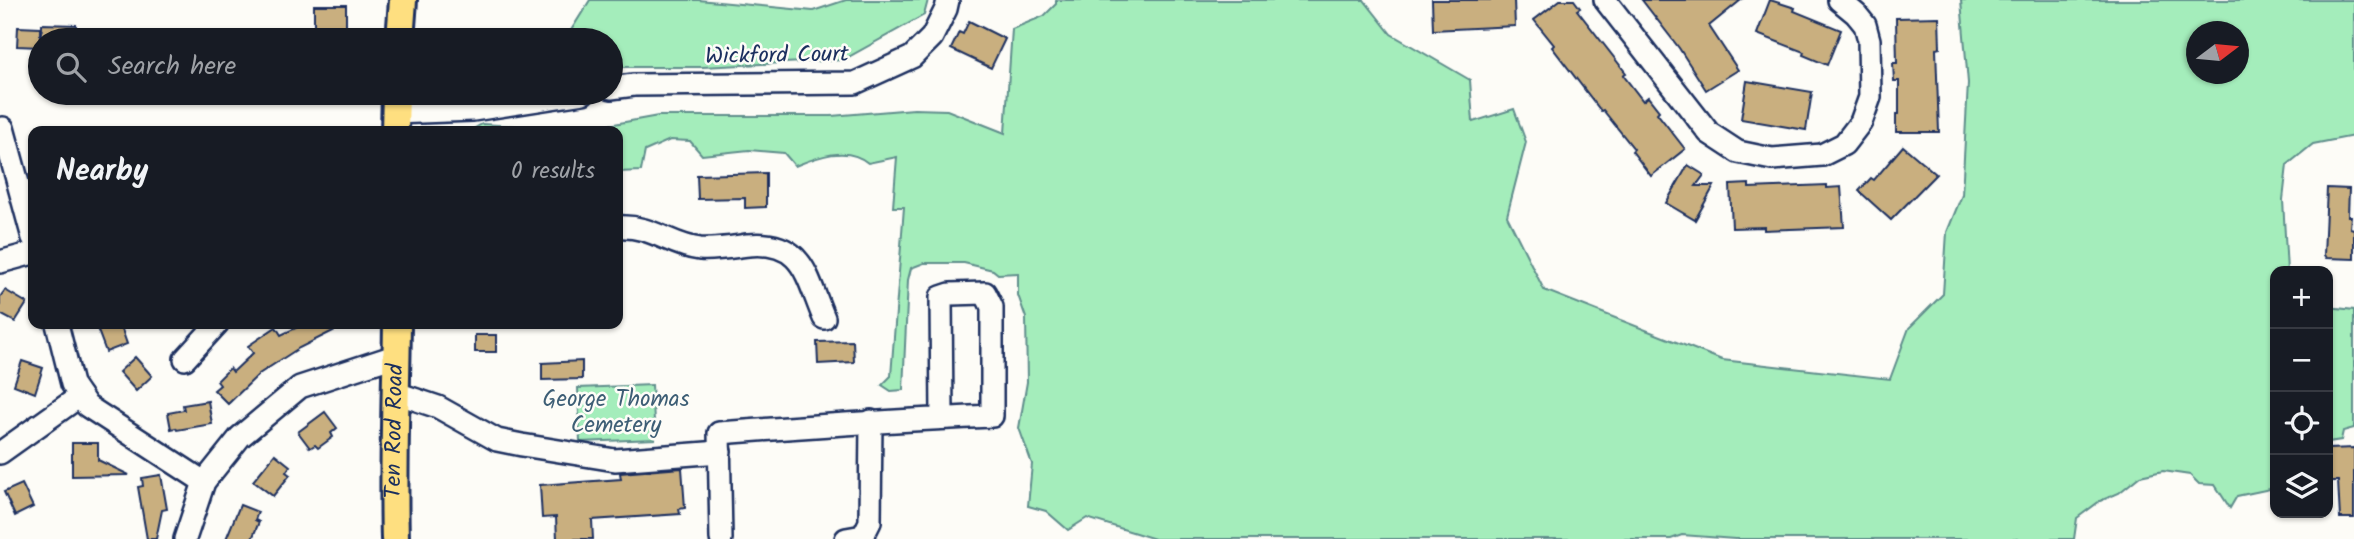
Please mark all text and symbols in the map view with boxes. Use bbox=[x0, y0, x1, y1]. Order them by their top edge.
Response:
north arrow bbox=[2186, 21, 2249, 84]
search box bbox=[28, 28, 623, 105]
street label: Wickford Court bbox=[705, 37, 850, 75]
text: Search here bbox=[108, 46, 236, 88]
icon: search bbox=[52, 48, 90, 86]
text: Nearby bbox=[56, 148, 148, 196]
text: 0 results bbox=[511, 154, 595, 190]
map controls bbox=[2270, 266, 2333, 518]
button: + bbox=[2270, 266, 2333, 329]
button: − bbox=[2270, 329, 2333, 392]
street label: Ten Rod Road bbox=[376, 363, 414, 498]
park label: George Thomas Cemetery bbox=[543, 382, 690, 444]
button: locate bbox=[2270, 392, 2333, 455]
button: layers bbox=[2270, 455, 2333, 518]

